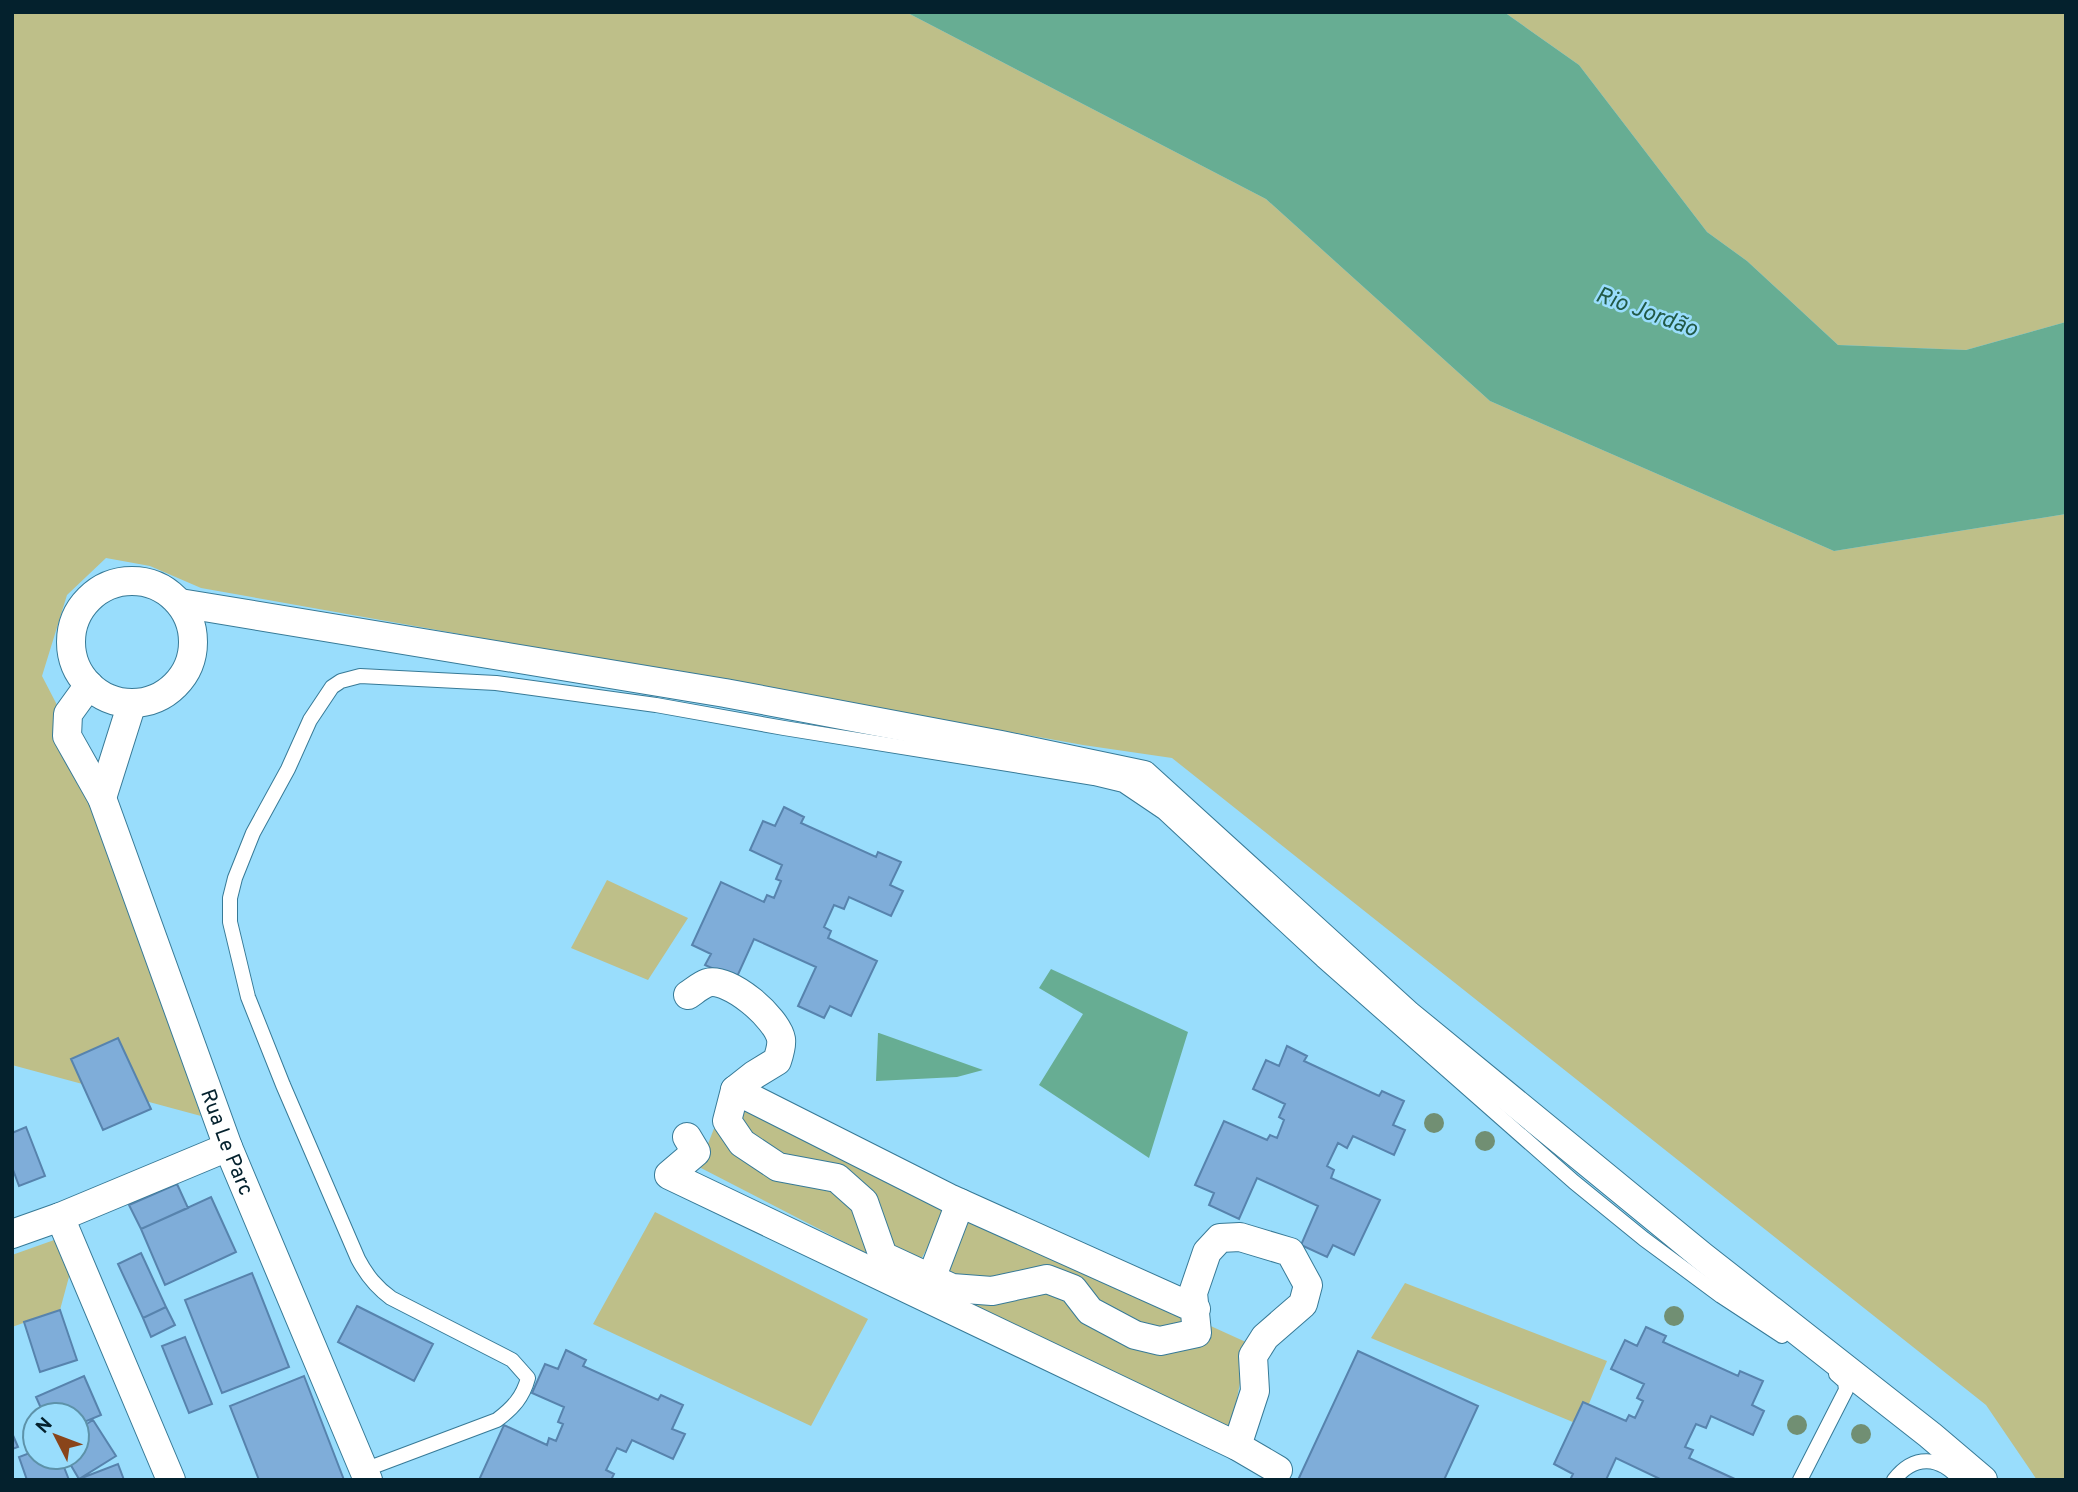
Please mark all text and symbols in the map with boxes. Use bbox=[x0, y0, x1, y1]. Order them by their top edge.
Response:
water label: Rio Jordão bbox=[1591, 282, 1702, 345]
street label: Rua Le Parc bbox=[193, 1086, 259, 1200]
north arrow bbox=[21, 1401, 91, 1471]
text: N bbox=[31, 1413, 58, 1439]

